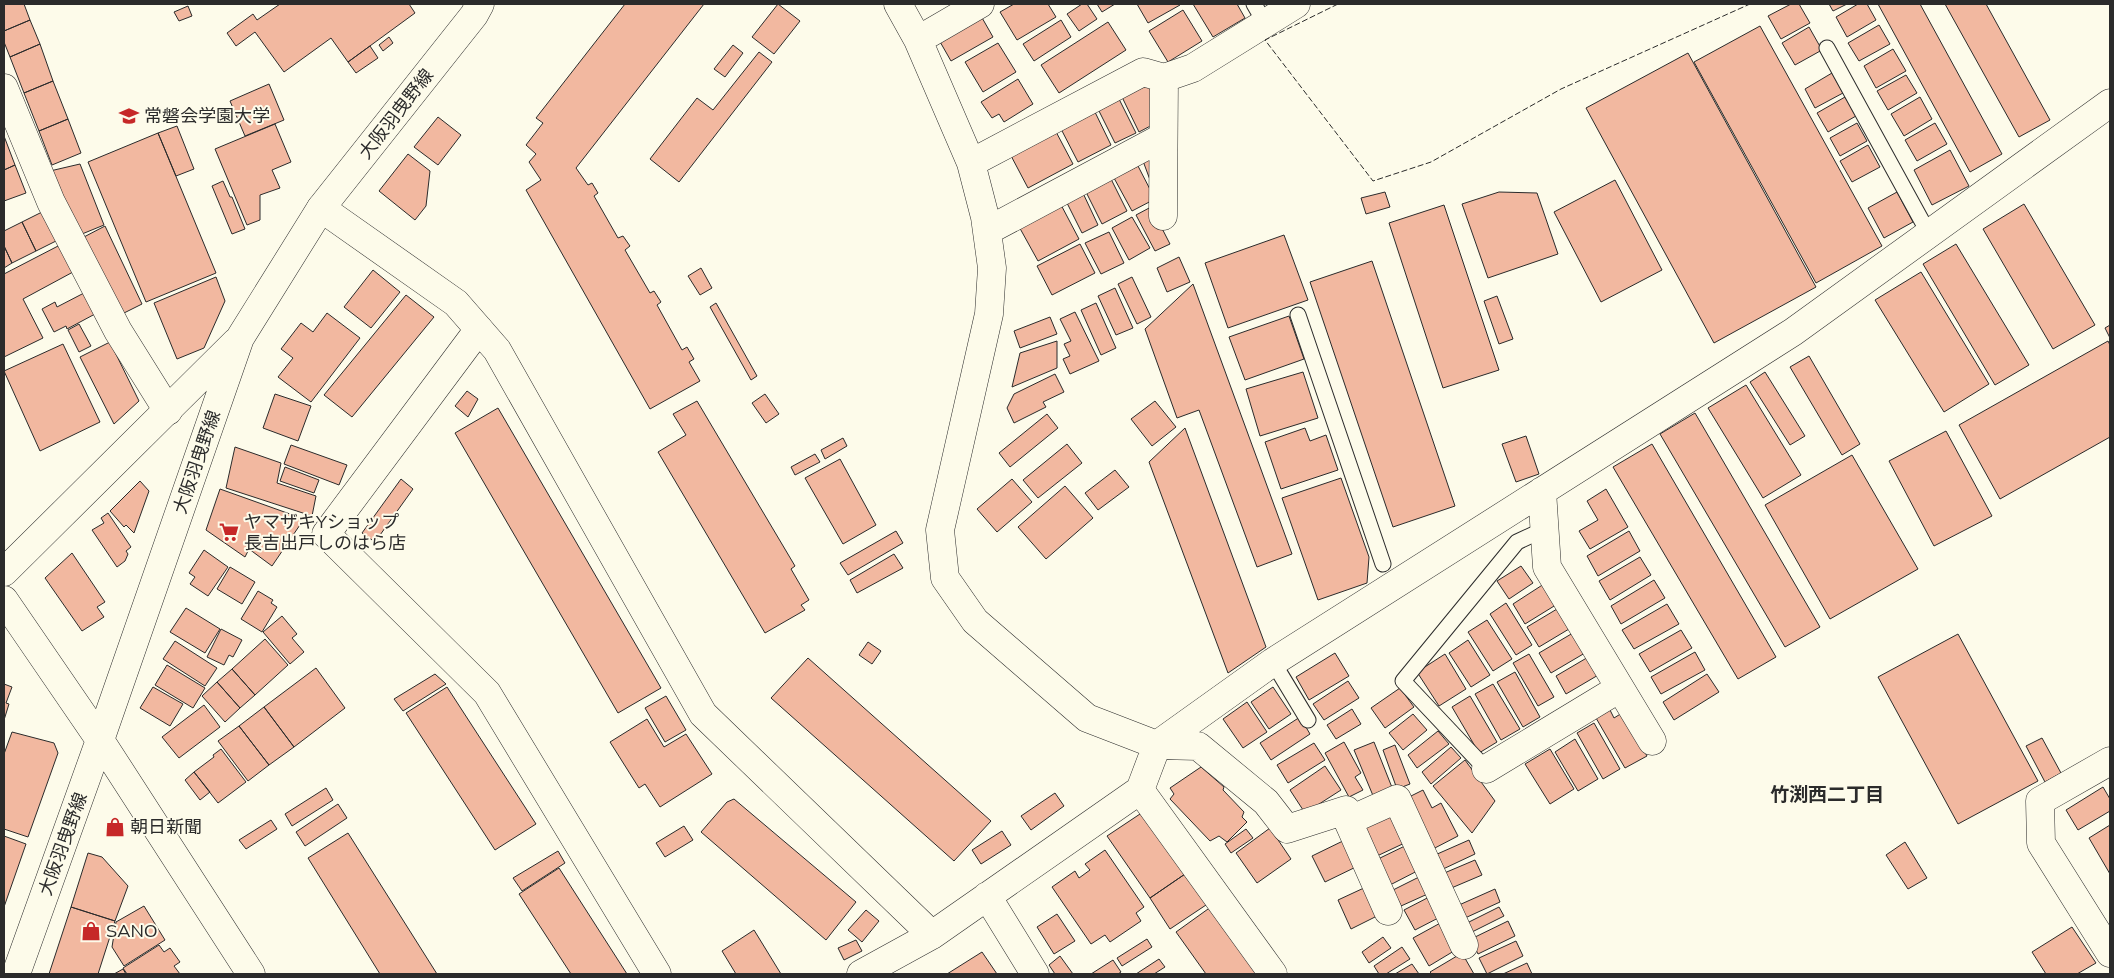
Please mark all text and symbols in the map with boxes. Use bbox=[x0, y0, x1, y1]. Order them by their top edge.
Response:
street label: 大阪羽曳野線 bbox=[353, 64, 438, 163]
place label: 常磐会学園大学 bbox=[144, 104, 270, 127]
school or university icon: 常磐会学園大学 bbox=[118, 105, 140, 127]
street label: 大阪羽曳野線 bbox=[168, 407, 225, 517]
place label: ヤマザキYショップ 長吉出戸しのはら店 bbox=[244, 510, 406, 554]
supermarket icon: ヤマザキYショップ 長吉出戸しのはら店 bbox=[218, 521, 240, 543]
district label: 竹渕西二丁目 bbox=[1770, 782, 1884, 806]
street label: 大阪羽曳野線 bbox=[33, 789, 92, 899]
place label: 朝日新聞 bbox=[130, 815, 202, 838]
shop icon: 朝日新聞 bbox=[104, 816, 126, 838]
place label: SANO bbox=[106, 919, 158, 942]
shop icon: SANO bbox=[80, 920, 102, 942]

